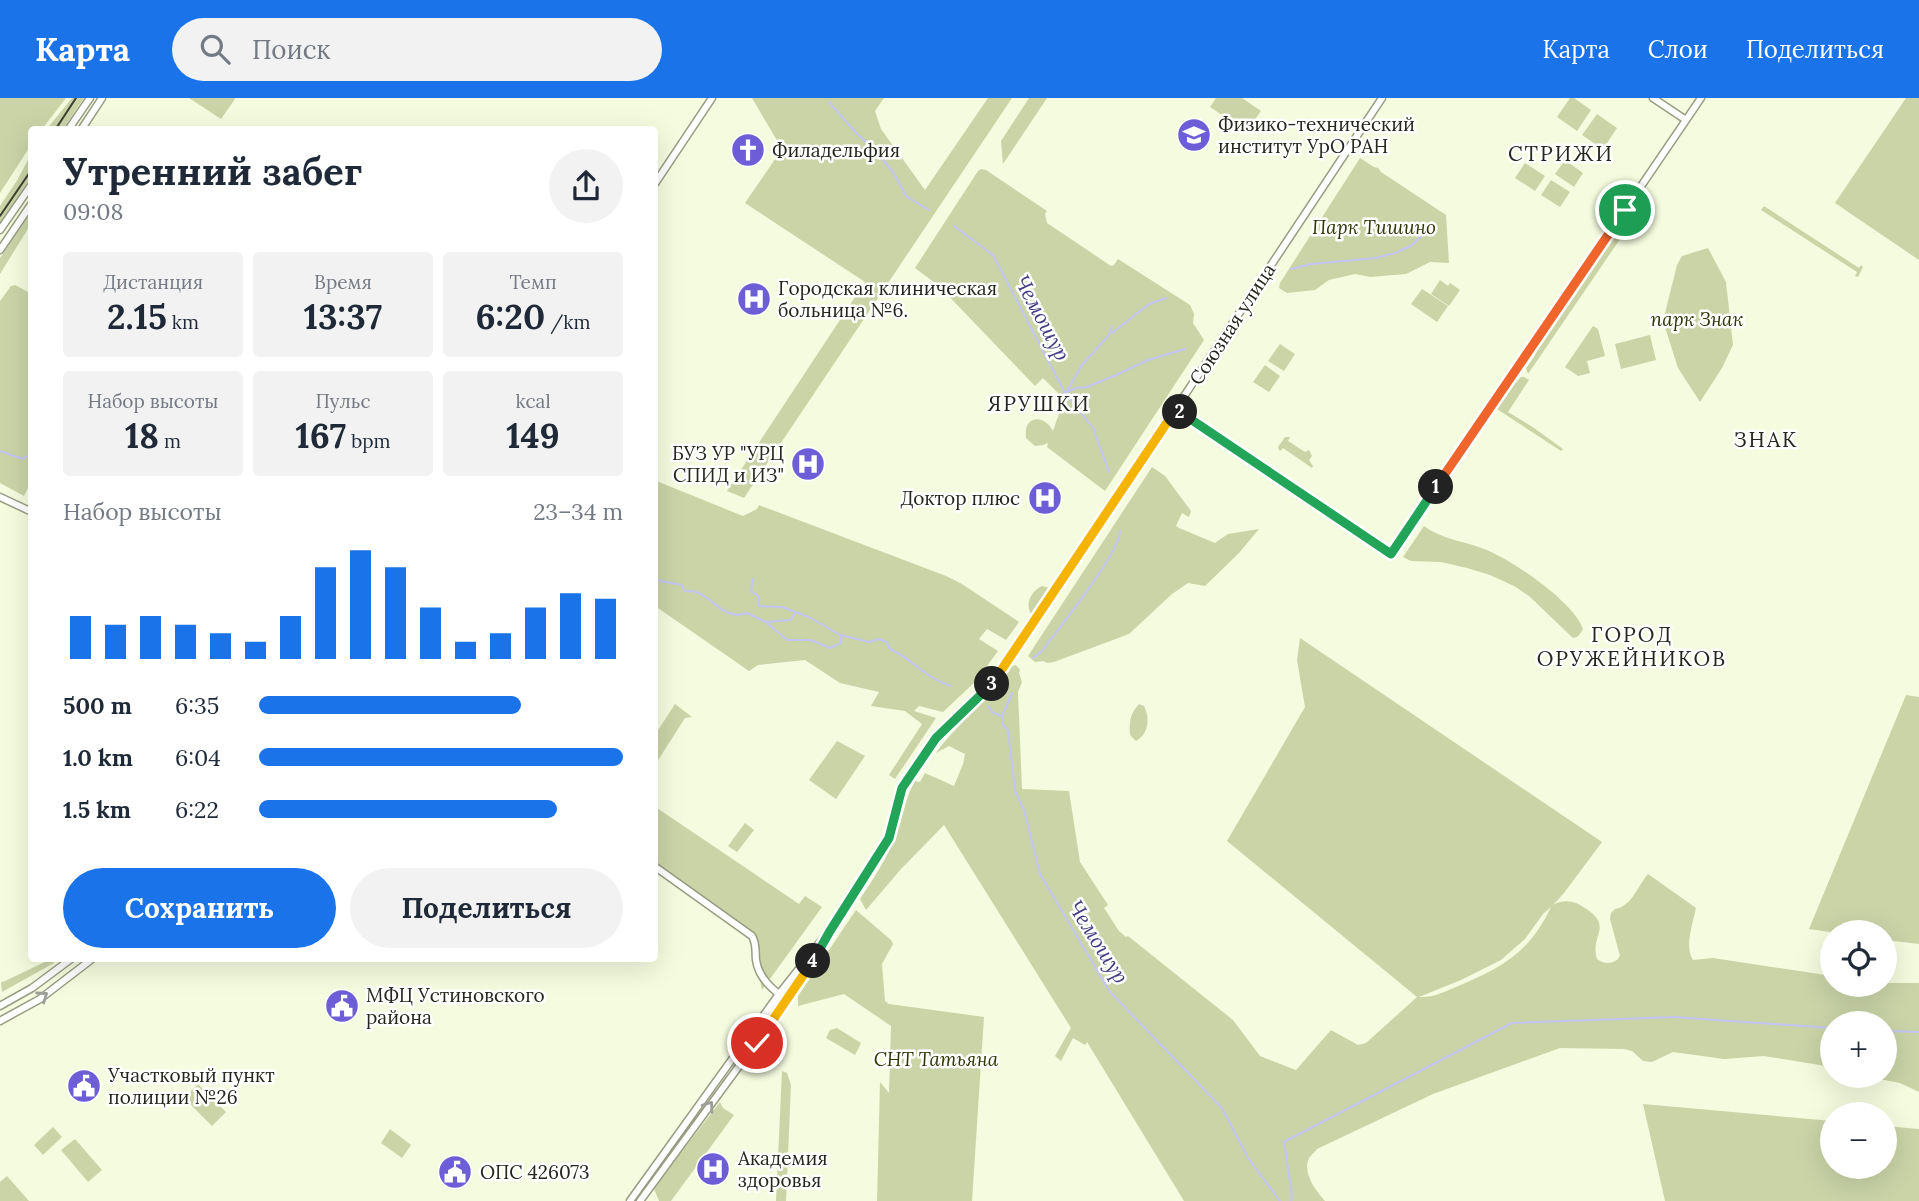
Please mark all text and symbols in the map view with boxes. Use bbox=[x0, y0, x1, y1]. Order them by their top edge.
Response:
search box bbox=[172, 18, 662, 81]
text: Карта bbox=[35, 28, 130, 70]
icon: search bbox=[196, 30, 234, 68]
text: Поиск bbox=[252, 33, 331, 66]
text: Карта bbox=[1542, 34, 1610, 65]
text: Слои bbox=[1648, 34, 1708, 65]
text: Поделиться bbox=[1746, 34, 1884, 65]
place label: Физико-технический институт УрО РАН bbox=[1218, 112, 1415, 158]
school or university icon: Физико-технический институт УрО РАН bbox=[1175, 116, 1213, 154]
church icon: Филадельфия bbox=[729, 131, 767, 169]
place label: Филадельфия bbox=[772, 138, 900, 162]
district label: СТРИЖИ bbox=[1508, 140, 1614, 167]
text: Утренний забег bbox=[63, 147, 362, 195]
button: share bbox=[549, 149, 623, 223]
pin bbox=[1595, 180, 1655, 240]
icon: arrive bbox=[1606, 191, 1644, 229]
text: 09:08 bbox=[63, 197, 124, 226]
park label: Парк Тишино bbox=[1312, 215, 1436, 239]
street label: Союзная улица bbox=[1184, 259, 1280, 389]
text: Дистанция bbox=[103, 270, 203, 294]
text: Время bbox=[314, 270, 372, 294]
text: Темп bbox=[509, 270, 557, 294]
water label: Чемошур bbox=[1009, 270, 1076, 365]
place label: Городская клиническая больница №6. bbox=[778, 276, 997, 322]
hospital icon: Городская клиническая больница №6. bbox=[735, 280, 773, 318]
text: 2.15 bbox=[107, 294, 167, 339]
text: 13:37 bbox=[304, 294, 382, 339]
text: 6:20 bbox=[475, 294, 545, 339]
park label: парк Знак bbox=[1651, 307, 1743, 331]
text: km bbox=[167, 310, 199, 334]
text: /km bbox=[545, 310, 591, 334]
text: Набор высоты bbox=[88, 389, 218, 413]
text: Пульс bbox=[315, 389, 371, 413]
text: kcal bbox=[515, 389, 551, 413]
district label: ЯРУШКИ bbox=[987, 390, 1091, 417]
pin: 2 bbox=[1162, 394, 1198, 430]
text: 2 bbox=[1174, 399, 1185, 423]
text: 18 bbox=[125, 413, 159, 458]
text: 167 bbox=[295, 413, 346, 458]
text: 149 bbox=[506, 413, 560, 458]
district label: ЗНАК bbox=[1734, 426, 1798, 453]
text: m bbox=[159, 429, 181, 453]
text: bpm bbox=[346, 429, 391, 453]
place label: БУЗ УР "УРЦ СПИД и ИЗ" bbox=[672, 441, 784, 487]
hospital icon: БУЗ УР "УРЦ СПИД и ИЗ" bbox=[789, 445, 827, 483]
pin: 1 bbox=[1418, 470, 1454, 504]
text: 1 bbox=[1432, 474, 1439, 498]
hospital icon: Доктор плюс bbox=[1026, 479, 1064, 517]
place label: Доктор плюс bbox=[900, 486, 1020, 510]
text: Набор высоты bbox=[63, 497, 221, 526]
text: 23–34 m bbox=[533, 497, 623, 526]
district label: ГОРОД ОРУЖЕЙНИКОВ bbox=[1537, 621, 1727, 672]
pin: 3 bbox=[974, 666, 1010, 702]
text: 3 bbox=[986, 671, 997, 695]
text: 500 m bbox=[63, 691, 132, 720]
text: 6:35 bbox=[175, 691, 219, 720]
text: 1.0 km bbox=[63, 743, 133, 772]
text: 6:04 bbox=[175, 743, 221, 772]
text: 1.5 km bbox=[63, 795, 131, 824]
text: 6:22 bbox=[175, 795, 219, 824]
button: Сохранить bbox=[63, 868, 336, 948]
button: Поделиться bbox=[350, 868, 623, 948]
water label: Чемошур bbox=[1062, 895, 1135, 988]
map controls bbox=[1820, 920, 1897, 1179]
button: locate bbox=[1820, 920, 1897, 997]
pin: 4 bbox=[796, 944, 830, 978]
text: 4 bbox=[807, 948, 818, 972]
place label: МФЦ Устиновского района bbox=[366, 983, 545, 1029]
public building icon: МФЦ Устиновского района bbox=[323, 987, 361, 1025]
one-way arrow bbox=[35, 992, 48, 1004]
button: + bbox=[1820, 1011, 1897, 1088]
pin bbox=[727, 1013, 787, 1073]
icon: check bbox=[738, 1024, 776, 1062]
park label: СНТ Татьяна bbox=[874, 1047, 999, 1071]
place label: Участковый пункт полиции №26 bbox=[107, 1063, 275, 1109]
public building icon: Участковый пункт полиции №26 bbox=[65, 1067, 103, 1105]
one-way arrow bbox=[701, 1101, 714, 1114]
button: − bbox=[1820, 1102, 1897, 1179]
place label: Академия здоровья bbox=[737, 1146, 828, 1192]
hospital icon: Академия здоровья bbox=[694, 1150, 732, 1188]
public building icon: ОПС 426073 bbox=[436, 1153, 474, 1191]
place label: ОПС 426073 bbox=[480, 1160, 590, 1184]

